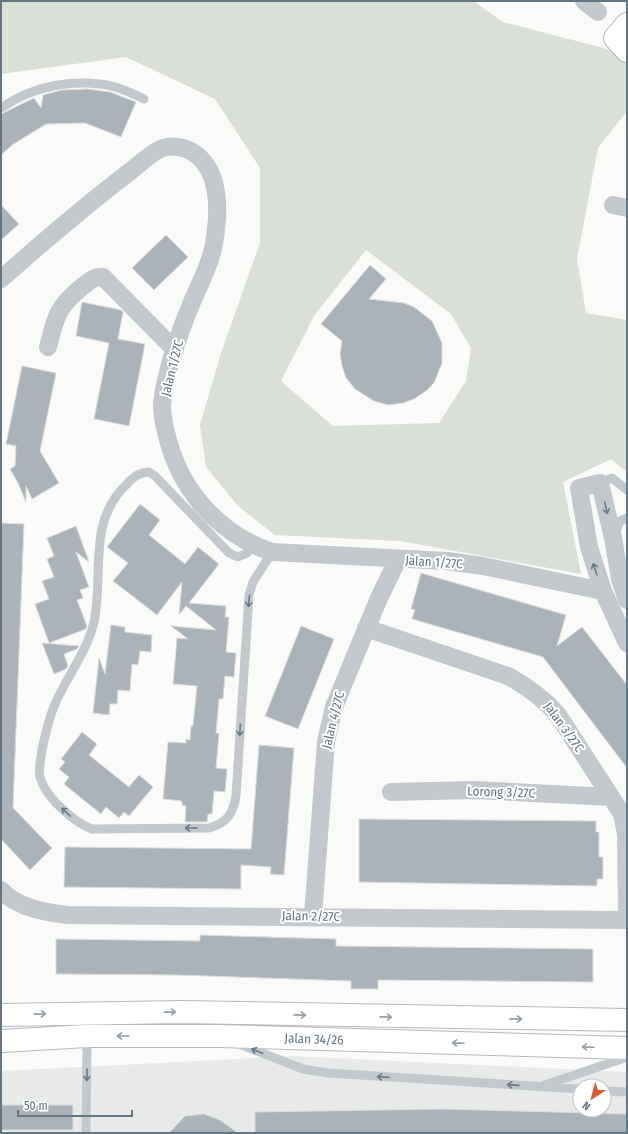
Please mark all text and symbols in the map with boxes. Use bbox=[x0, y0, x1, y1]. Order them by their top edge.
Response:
street label: Jalan 1/27C bbox=[158, 338, 186, 398]
one-way arrow bbox=[603, 501, 610, 514]
street label: Jalan 1/27C bbox=[405, 553, 464, 572]
one-way arrow bbox=[591, 563, 599, 575]
one-way arrow bbox=[245, 594, 252, 607]
street label: Jalan 4/27C bbox=[319, 689, 347, 750]
street label: Jalan 3/27C bbox=[541, 699, 587, 755]
one-way arrow bbox=[237, 723, 244, 736]
street label: Lorong 3/27C bbox=[467, 783, 536, 801]
one-way arrow bbox=[61, 808, 71, 817]
one-way arrow bbox=[185, 824, 198, 832]
street label: Jalan 2/27C bbox=[282, 908, 341, 924]
one-way arrow bbox=[163, 1009, 176, 1016]
one-way arrow bbox=[33, 1011, 46, 1018]
one-way arrow bbox=[293, 1011, 306, 1019]
one-way arrow bbox=[379, 1013, 392, 1021]
one-way arrow bbox=[509, 1015, 522, 1022]
street label: Jalan 34/26 bbox=[284, 1030, 344, 1048]
one-way arrow bbox=[117, 1032, 130, 1040]
one-way arrow bbox=[452, 1039, 465, 1047]
one-way arrow bbox=[582, 1043, 595, 1051]
one-way arrow bbox=[252, 1047, 264, 1054]
one-way arrow bbox=[83, 1068, 91, 1081]
one-way arrow bbox=[377, 1073, 390, 1080]
north arrow bbox=[572, 1078, 612, 1118]
one-way arrow bbox=[507, 1081, 520, 1089]
scale bar bbox=[18, 1092, 132, 1118]
text: N bbox=[580, 1098, 593, 1113]
text: 50 m bbox=[24, 1099, 48, 1113]

